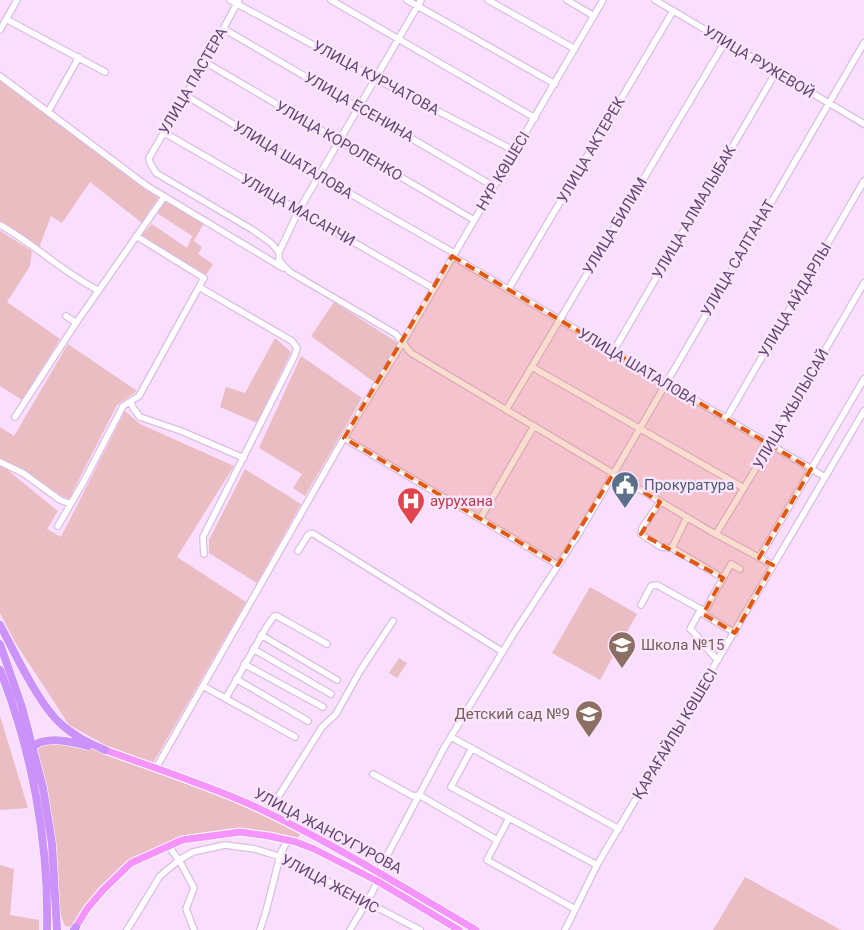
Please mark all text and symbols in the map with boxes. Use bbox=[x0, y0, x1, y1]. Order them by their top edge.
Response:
street label: УЛИЦА РУЖЕВОЙ bbox=[700, 22, 818, 102]
street label: УЛИЦА ПАСТЕРА bbox=[155, 24, 231, 138]
street label: УЛИЦА КУРЧАТОВА bbox=[310, 37, 443, 119]
street label: УЛИЦА ЕСЕНИНА bbox=[301, 68, 417, 146]
street label: УЛИЦА АКТЕРЕК bbox=[553, 93, 629, 206]
street label: УЛИЦА КОРОЛЕНКО bbox=[272, 97, 406, 185]
street label: УЛИЦА ШАТАЛОВА bbox=[230, 117, 356, 203]
street label: НҰР КӨШЕСІ bbox=[472, 128, 534, 214]
street label: УЛИЦА АЛМАЛЫБАК bbox=[648, 142, 740, 282]
street label: УЛИЦА МАСАНЧИ bbox=[238, 170, 358, 250]
street label: УЛИЦА БИЛИМ bbox=[579, 174, 651, 278]
street label: УЛИЦА САЛТАНАТ bbox=[697, 196, 779, 320]
street label: УЛИЦА АЙДАРЛЫ bbox=[755, 240, 835, 360]
street label: УЛИЦА ШАТАЛОВА bbox=[575, 324, 701, 410]
street label: УЛИЦА ЖЫЛЫСАЙ bbox=[749, 346, 833, 472]
public building icon: Прокуратура bbox=[610, 470, 640, 509]
place label: Прокуратура bbox=[644, 476, 734, 494]
hospital icon: аурухана bbox=[396, 486, 426, 525]
place label: аурухана bbox=[430, 492, 493, 510]
school or university icon: Школа №15 bbox=[607, 630, 637, 669]
place label: Школа №15 bbox=[641, 636, 724, 654]
street label: ҚАРАҒАЙЛЫ КӨШЕСІ bbox=[629, 665, 721, 803]
school or university icon: Детский сад №9 bbox=[574, 699, 604, 738]
place label: Детский сад №9 bbox=[455, 705, 570, 723]
street label: УЛИЦА ЖАНСУГУРОВА bbox=[251, 784, 405, 878]
street label: УЛИЦА ЖЕНИС bbox=[278, 851, 382, 917]

